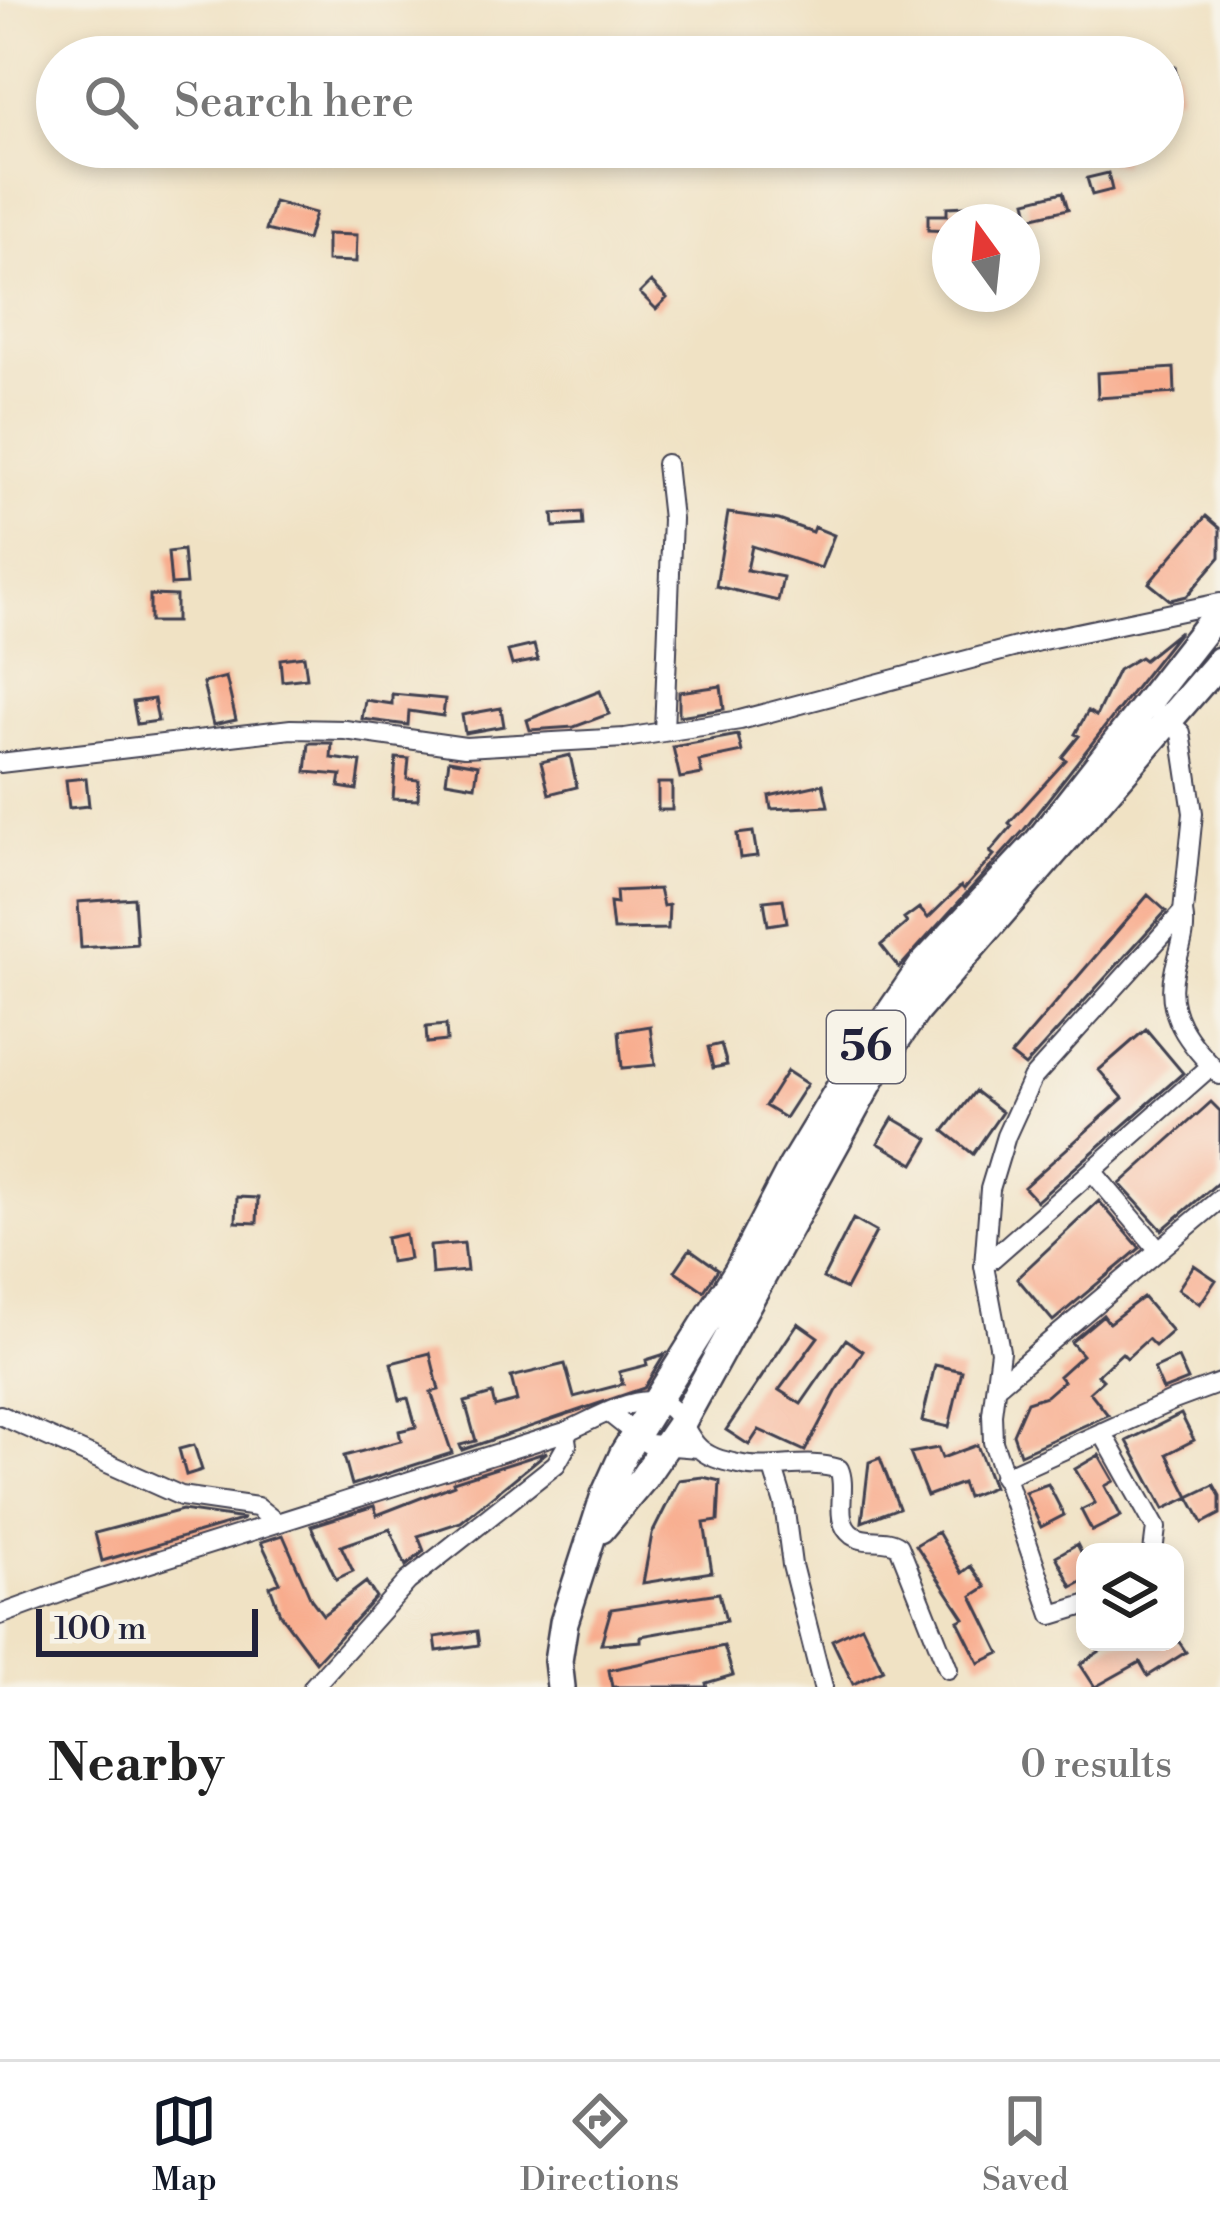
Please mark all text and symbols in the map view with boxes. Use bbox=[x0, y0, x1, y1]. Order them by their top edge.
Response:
search box bbox=[36, 36, 1184, 168]
icon: search bbox=[78, 69, 144, 135]
text: Search here bbox=[174, 74, 414, 131]
north arrow bbox=[932, 204, 1040, 312]
road number: 56 bbox=[827, 1011, 905, 1083]
map controls bbox=[1076, 1543, 1184, 1651]
button: layers bbox=[1076, 1543, 1184, 1651]
scale bar bbox=[36, 1603, 258, 1656]
text: 100 m bbox=[54, 1609, 147, 1650]
text: Nearby bbox=[48, 1733, 224, 1797]
text: 0 results bbox=[1020, 1741, 1172, 1790]
tab: Map bbox=[151, 2088, 217, 2201]
tab: Directions bbox=[520, 2088, 679, 2201]
tab: Saved bbox=[982, 2088, 1069, 2201]

